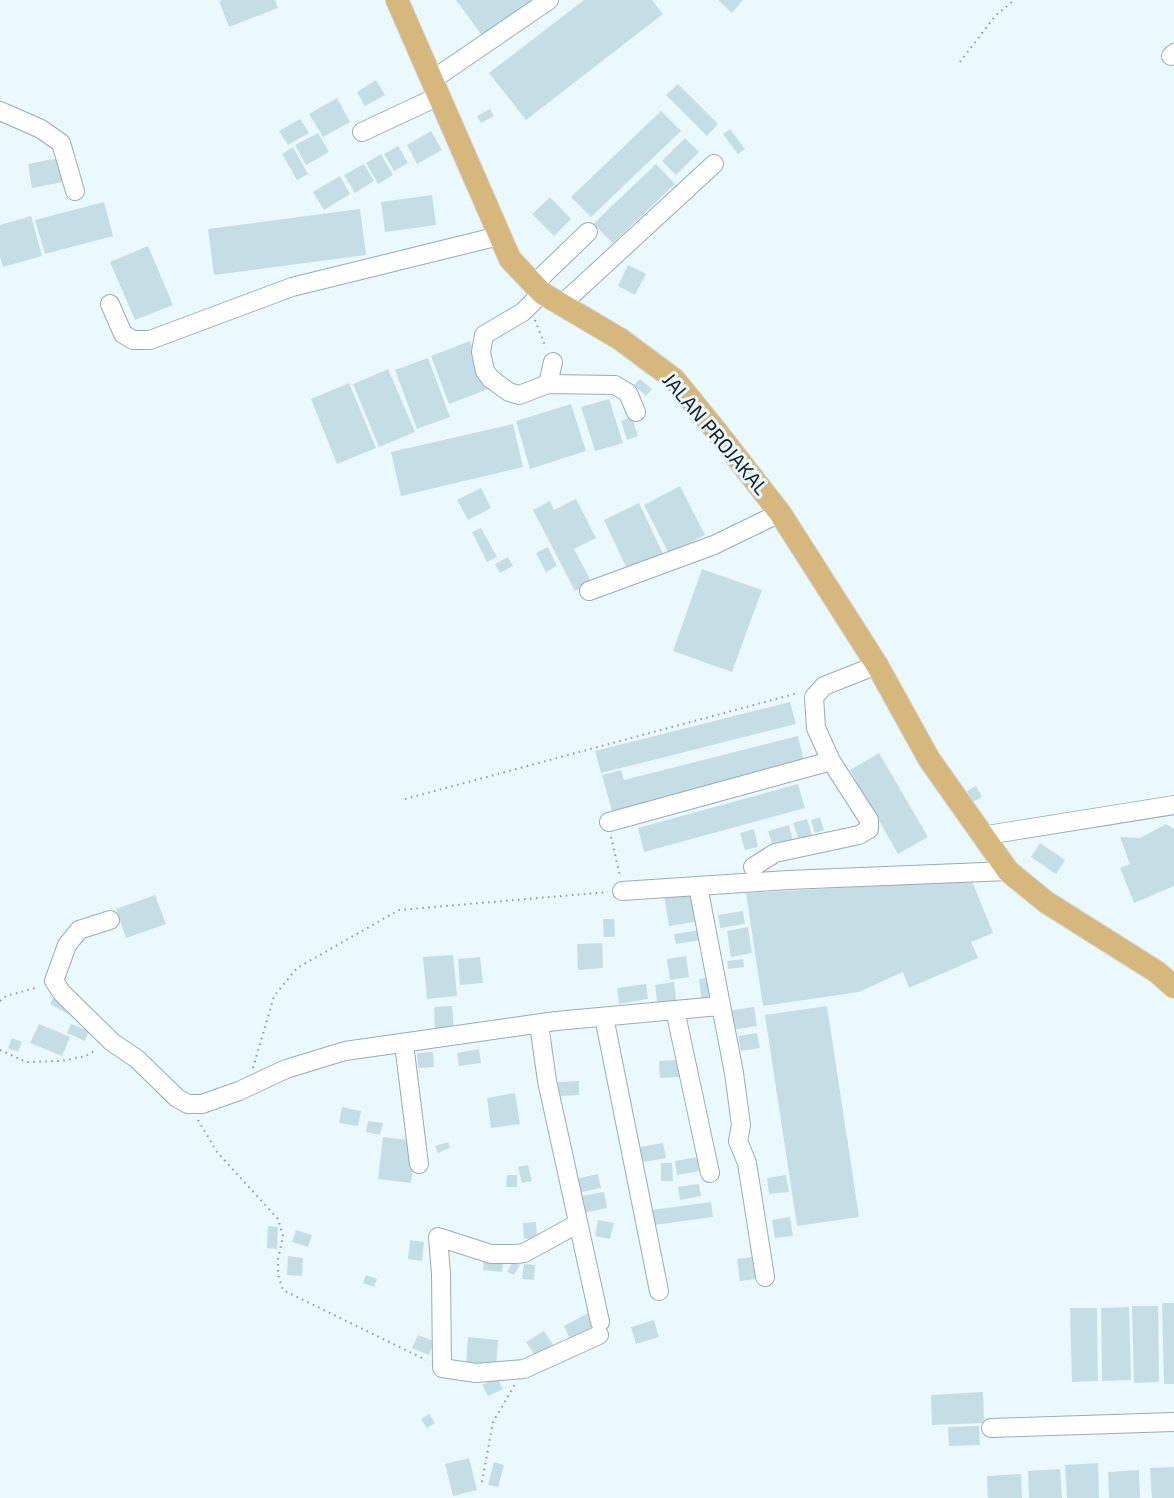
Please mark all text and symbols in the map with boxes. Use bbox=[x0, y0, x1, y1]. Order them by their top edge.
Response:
street label: JALAN PROJAKAL bbox=[657, 368, 773, 500]

